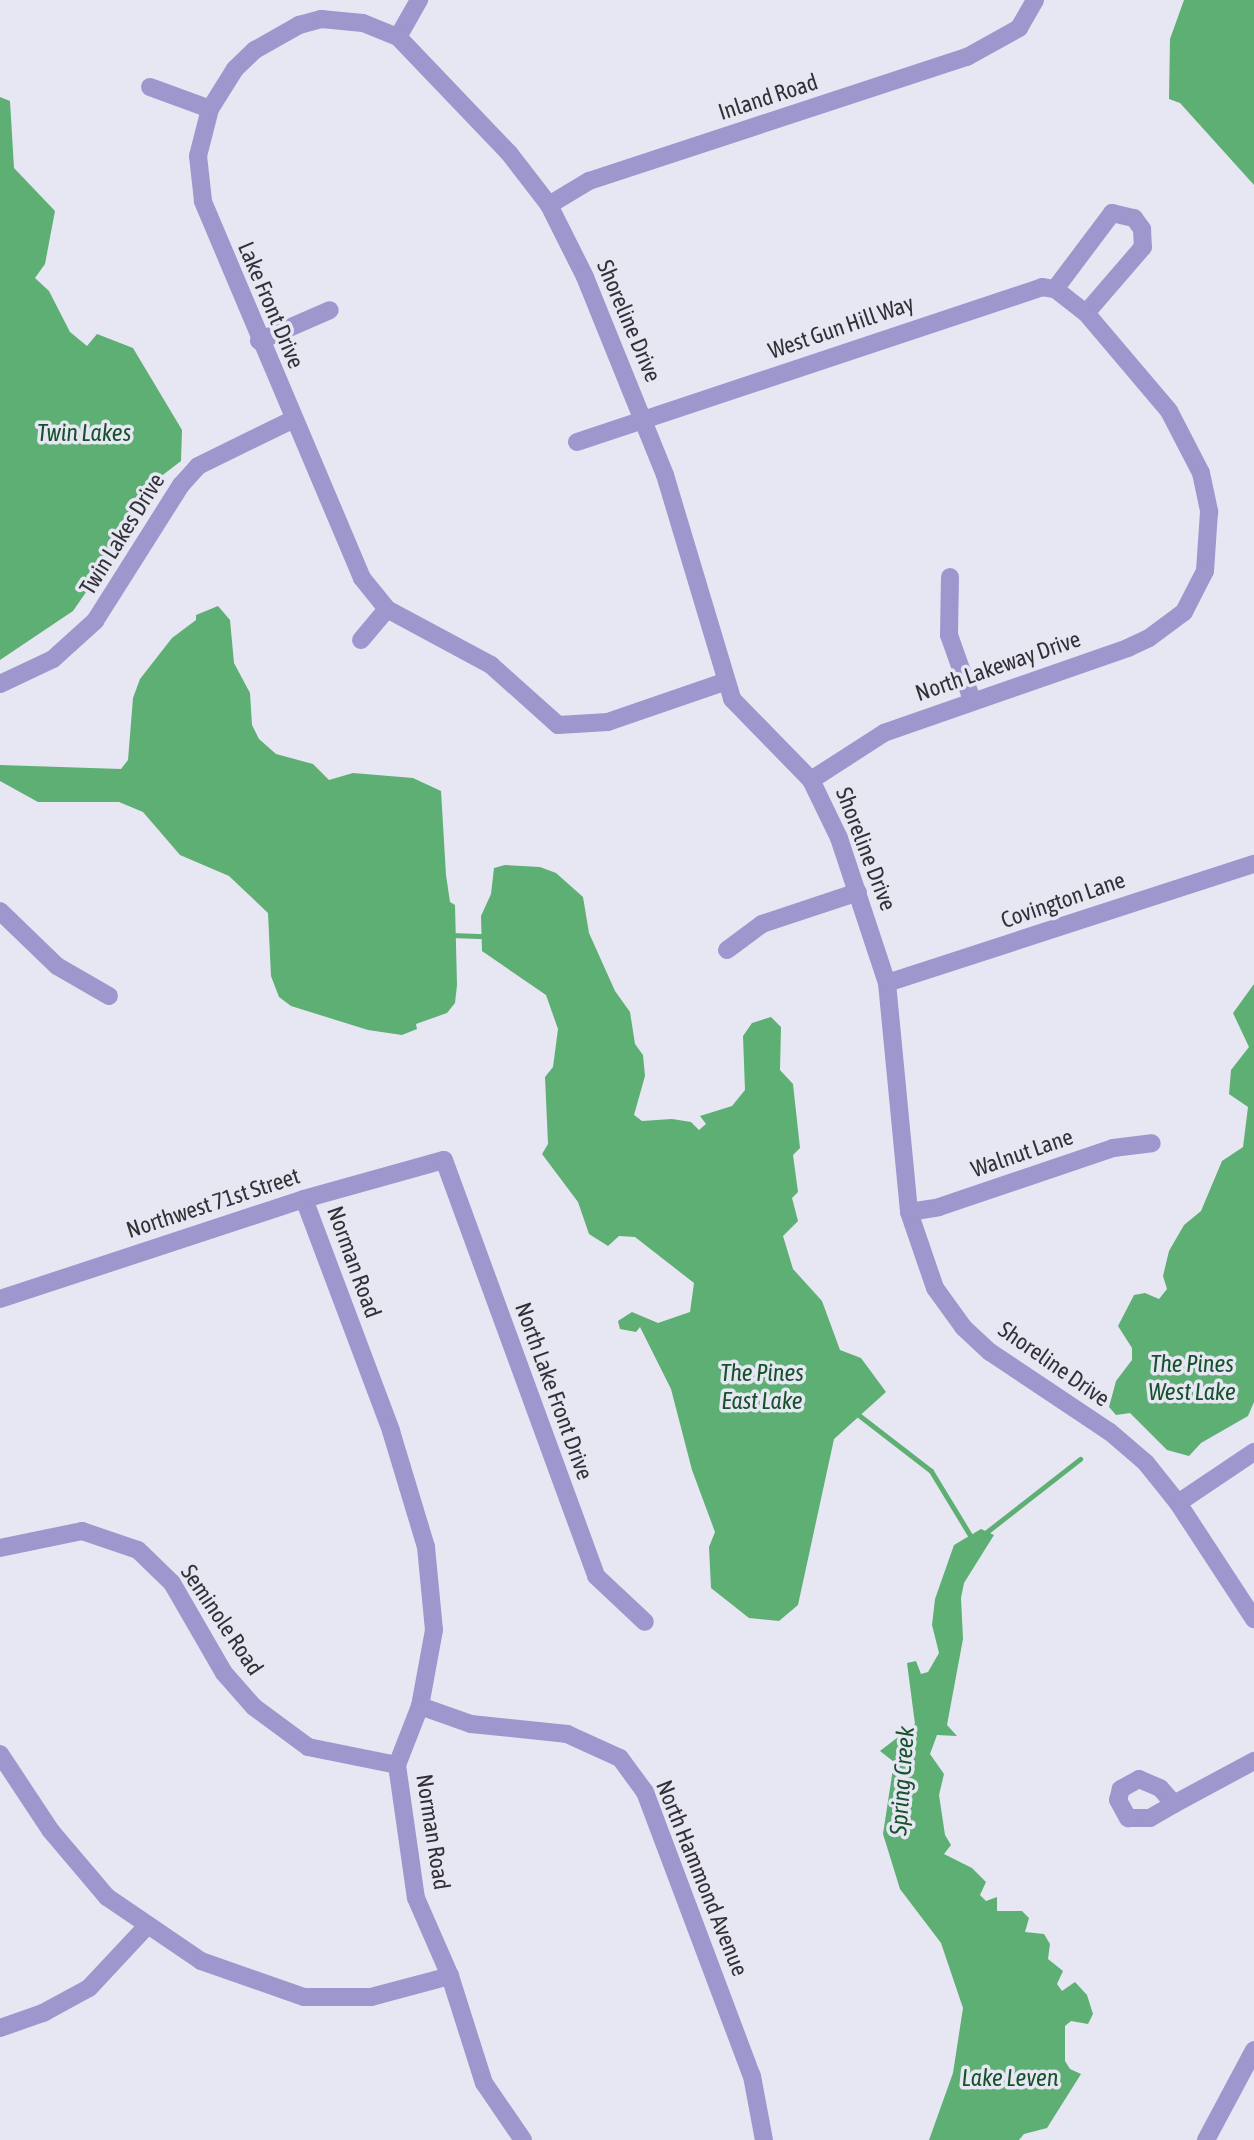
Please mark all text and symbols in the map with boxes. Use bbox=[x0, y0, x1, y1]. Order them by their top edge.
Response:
street label: Inland Road bbox=[715, 68, 821, 126]
street label: Lake Front Drive bbox=[232, 238, 310, 372]
street label: Shoreline Drive bbox=[591, 256, 667, 386]
street label: West Gun Hill Way bbox=[765, 289, 917, 365]
water label: Twin Lakes bbox=[37, 419, 131, 447]
street label: Twin Lakes Drive bbox=[74, 468, 170, 600]
street label: North Lakeway Drive bbox=[912, 625, 1084, 707]
street label: Shoreline Drive bbox=[830, 784, 902, 914]
street label: Covington Lane bbox=[997, 866, 1129, 934]
street label: Walnut Lane bbox=[967, 1123, 1077, 1183]
street label: Northwest 71st Street bbox=[123, 1162, 303, 1244]
street label: Norman Road bbox=[321, 1202, 387, 1322]
street label: North Lake Front Drive bbox=[509, 1299, 599, 1483]
street label: Shoreline Drive bbox=[993, 1316, 1115, 1412]
water label: The Pines West Lake bbox=[1148, 1350, 1236, 1406]
water label: The Pines East Lake bbox=[720, 1359, 804, 1415]
street label: Seminole Road bbox=[175, 1560, 269, 1680]
water label: Spring Creek bbox=[884, 1725, 920, 1837]
street label: Norman Road bbox=[410, 1772, 456, 1892]
street label: North Hammond Avenue bbox=[650, 1776, 754, 1980]
water label: Lake Leven bbox=[962, 2064, 1058, 2092]

